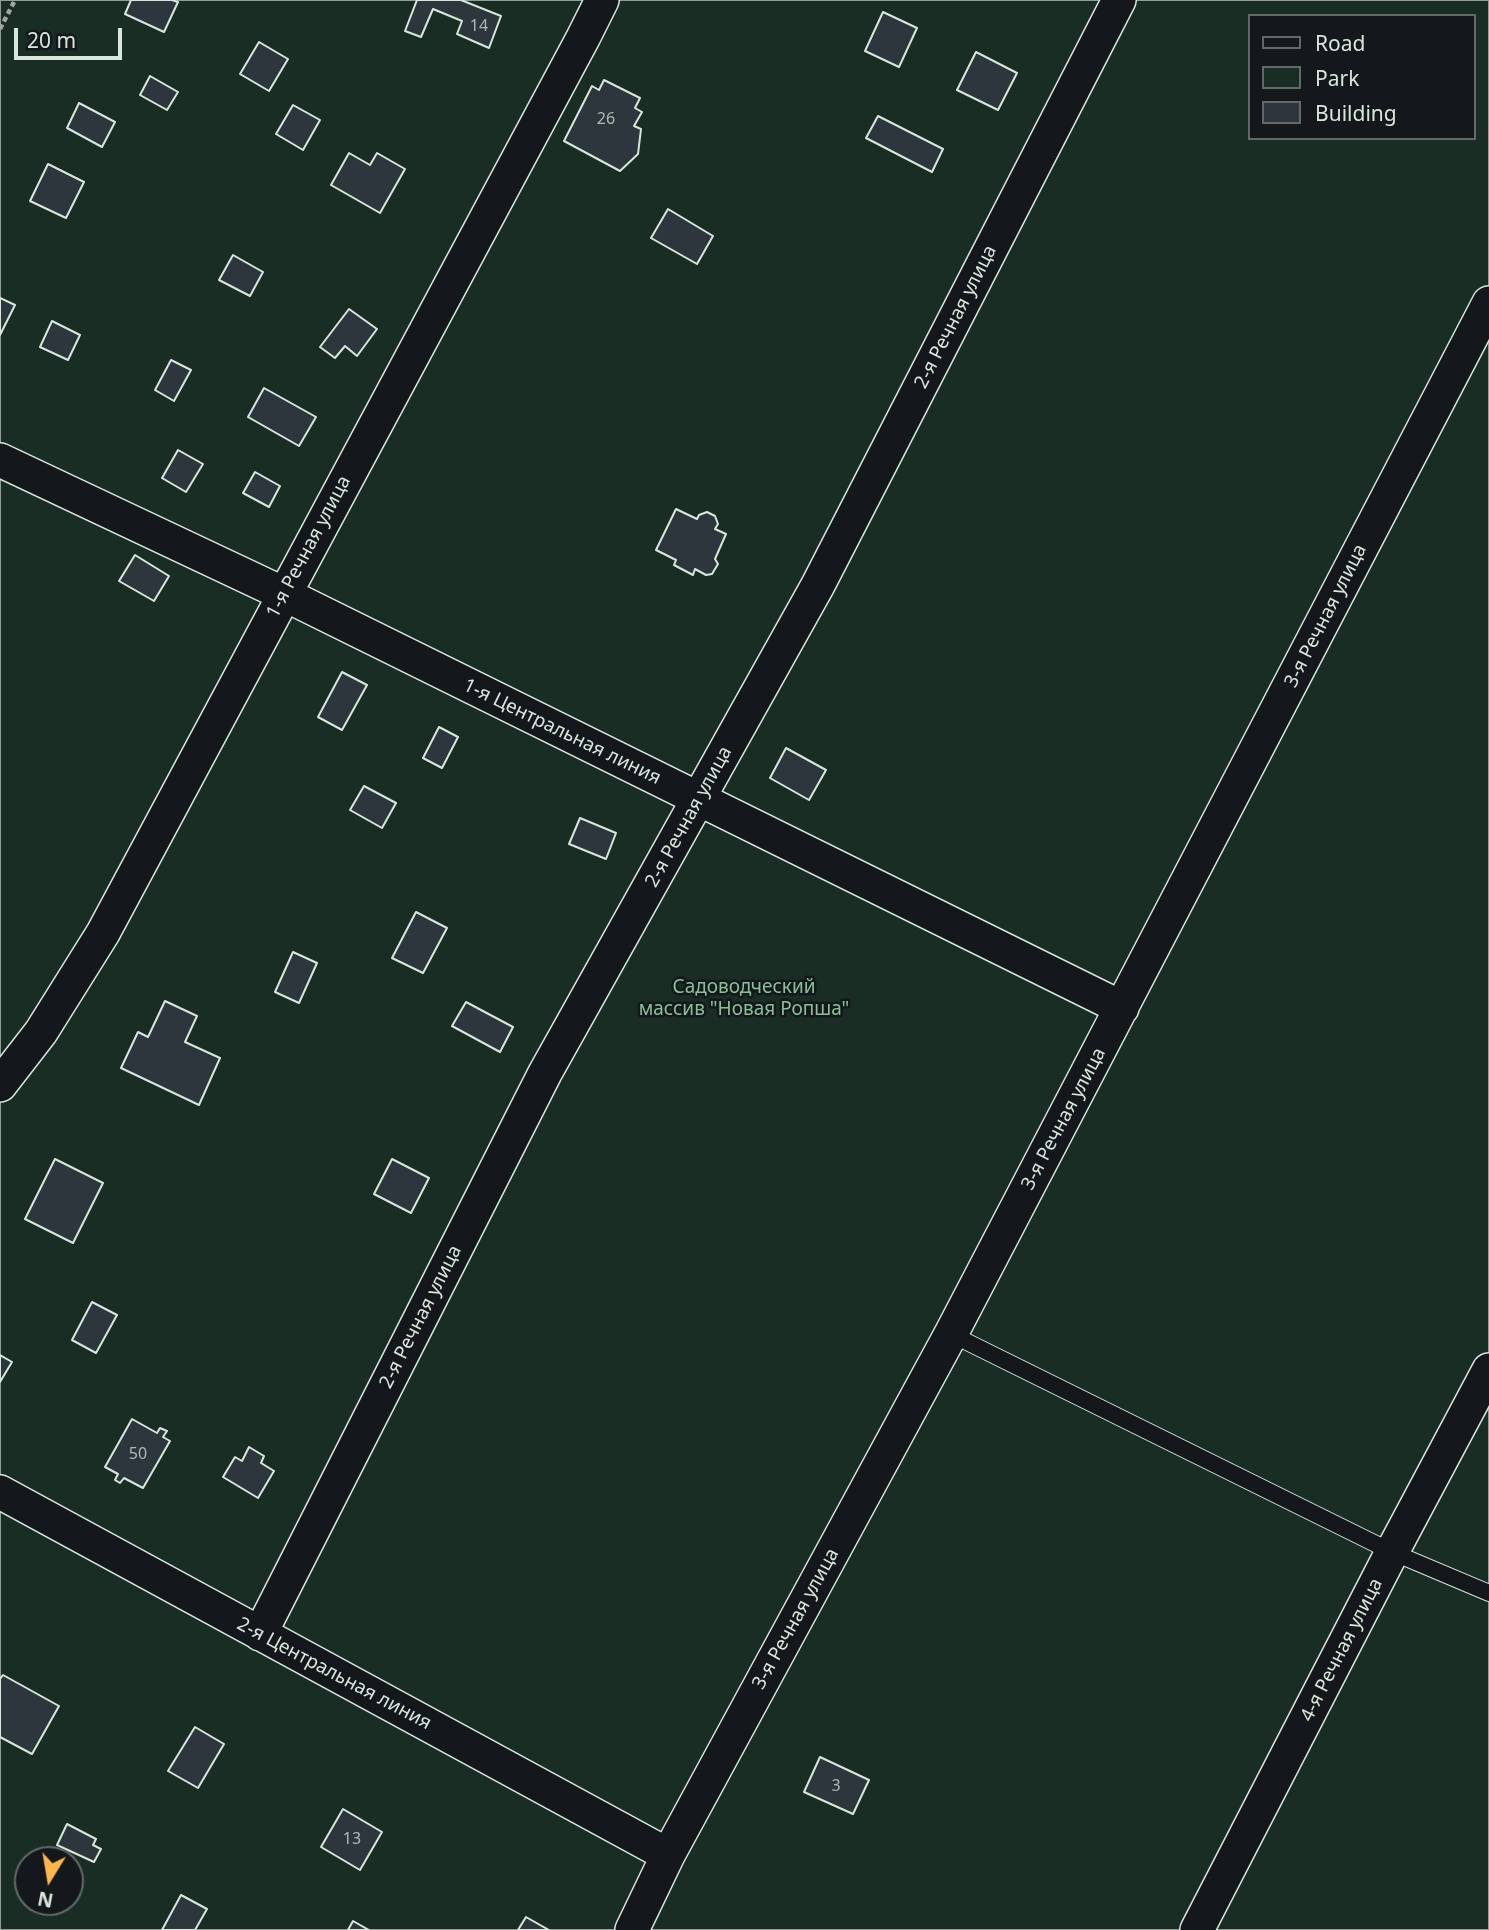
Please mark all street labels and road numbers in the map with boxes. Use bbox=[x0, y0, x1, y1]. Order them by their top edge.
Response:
street label: 2-я Речная улица bbox=[910, 242, 1002, 392]
street label: 1-я Речная улица bbox=[262, 472, 356, 622]
street label: 3-я Речная улица bbox=[1280, 541, 1372, 691]
street label: 1-я Центральная линия bbox=[459, 674, 665, 790]
street label: 2-я Речная улица bbox=[641, 743, 737, 891]
street label: 3-я Речная улица bbox=[1017, 1044, 1111, 1194]
street label: 2-я Речная улица bbox=[375, 1242, 467, 1392]
street label: 3-я Речная улица bbox=[748, 1545, 844, 1693]
street label: 4-я Речная улица bbox=[1296, 1575, 1388, 1725]
street label: 2-я Центральная линия bbox=[233, 1613, 435, 1735]

